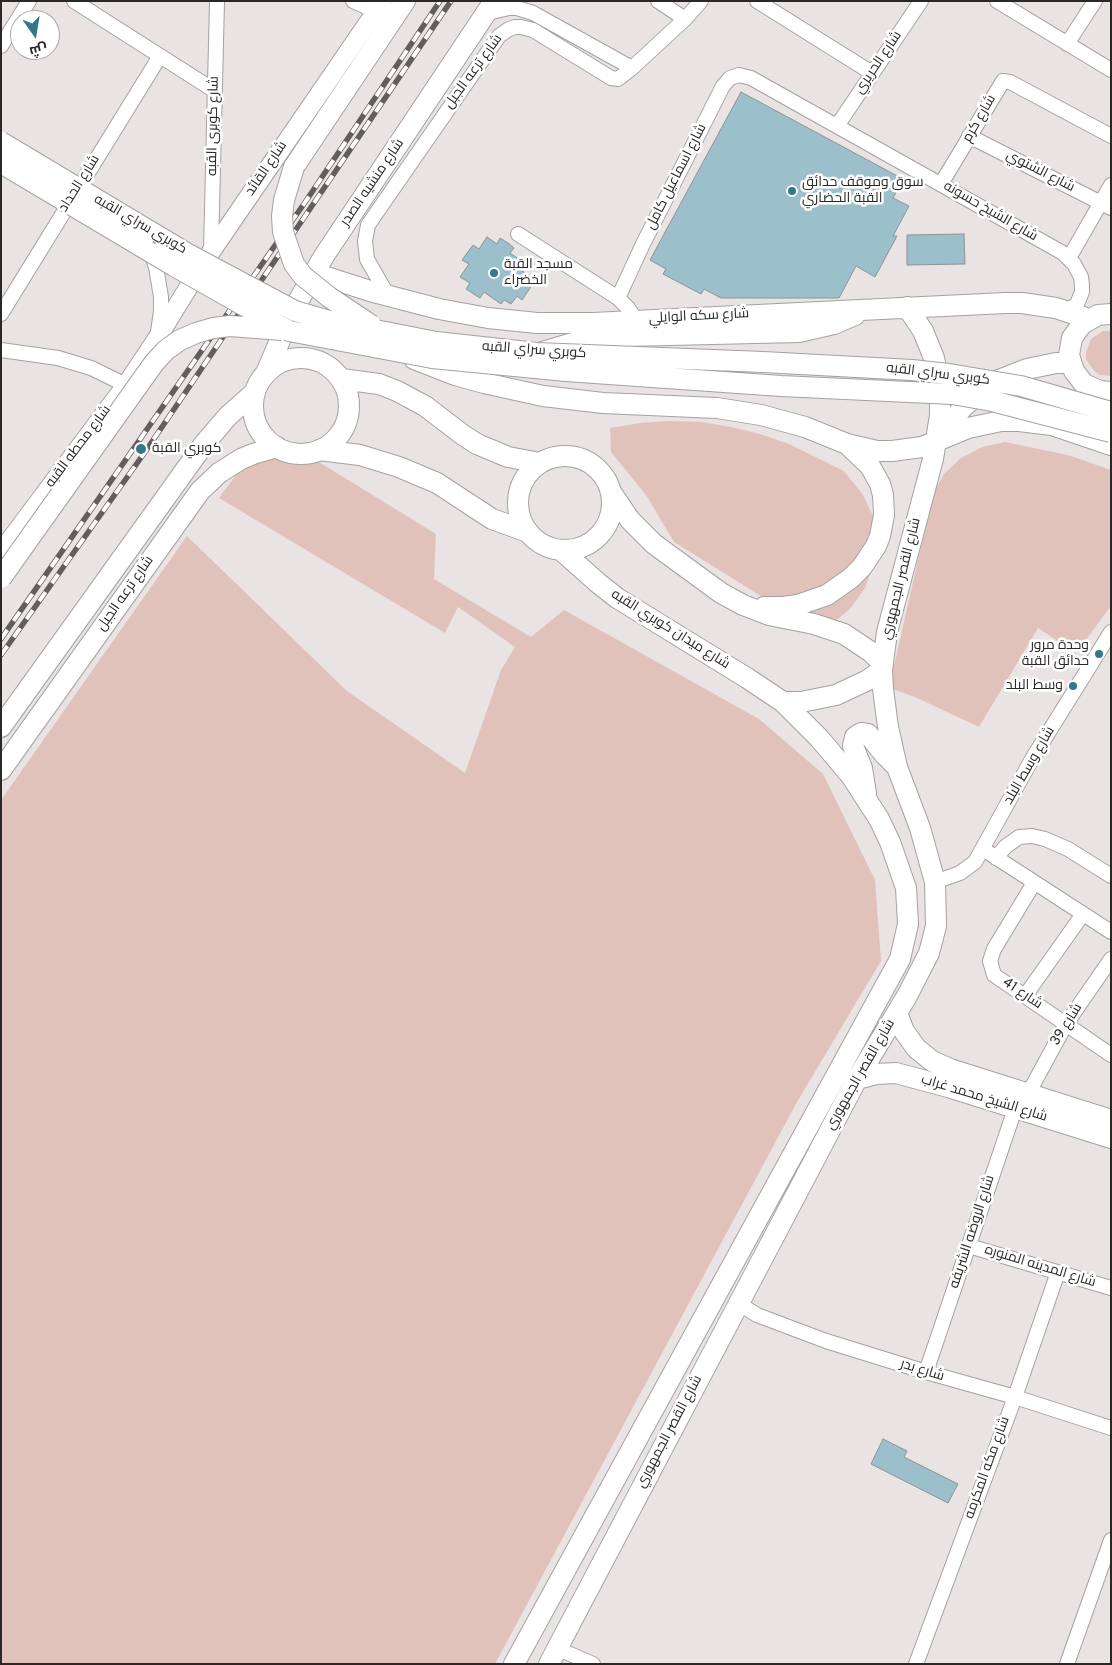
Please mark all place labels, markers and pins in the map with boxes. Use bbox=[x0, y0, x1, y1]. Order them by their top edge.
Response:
place label: سوق وموقف حدائق القبة الحضاري bbox=[802, 175, 924, 208]
marker: سوق وموقف حدائق القبة الحضاري bbox=[786, 185, 798, 197]
place label: مسجد القبة الخضراء bbox=[504, 257, 573, 290]
marker: مسجد القبة الخضراء bbox=[488, 267, 500, 279]
place label: كوبري القبة bbox=[152, 441, 221, 457]
marker: كوبري القبة bbox=[134, 442, 148, 456]
place label: وحدة مرور حدائق القبة bbox=[1022, 638, 1089, 670]
marker: وحدة مرور حدائق القبة bbox=[1093, 648, 1105, 660]
place label: وسط البلد bbox=[1006, 678, 1063, 694]
marker: وسط البلد bbox=[1067, 680, 1079, 692]

